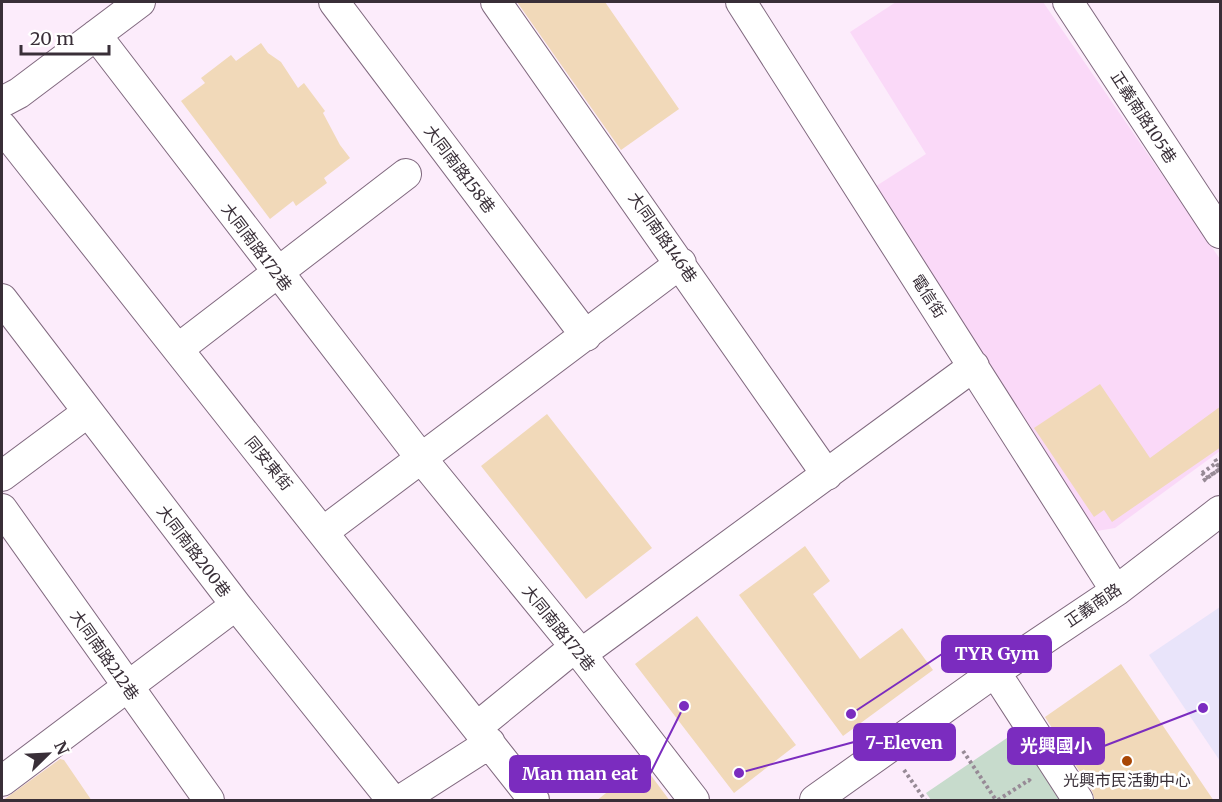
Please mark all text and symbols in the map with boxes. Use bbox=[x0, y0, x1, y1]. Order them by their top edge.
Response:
scale bar bbox=[21, 18, 110, 56]
text: 20 m bbox=[30, 27, 74, 50]
street label: 正義南路105巷 bbox=[1107, 67, 1181, 167]
street label: 大同南路158巷 bbox=[420, 121, 500, 217]
street label: 大同南路146巷 bbox=[624, 188, 702, 286]
street label: 大同南路172巷 bbox=[218, 199, 296, 295]
street label: 電信街 bbox=[908, 270, 950, 322]
street label: 同安東街 bbox=[241, 432, 297, 494]
street label: 大同南路200巷 bbox=[153, 501, 235, 601]
street label: 正義南路 bbox=[1061, 579, 1125, 631]
street label: 大同南路172巷 bbox=[518, 581, 600, 675]
street label: 大同南路212巷 bbox=[67, 606, 143, 704]
callout: TYR Gym bbox=[942, 636, 1051, 672]
text: TYR Gym bbox=[955, 642, 1039, 665]
north arrow bbox=[18, 724, 78, 784]
callout: 7-Eleven bbox=[854, 724, 955, 760]
callout: 光興國小 bbox=[1008, 728, 1104, 764]
text: 7-Eleven bbox=[865, 731, 943, 754]
text: 光興國小 bbox=[1020, 734, 1092, 757]
text: N bbox=[50, 738, 74, 758]
marker: 光興市民活動中心 bbox=[1120, 754, 1134, 768]
callout: Man man eat bbox=[510, 756, 650, 792]
text: Man man eat bbox=[522, 762, 639, 785]
place label: 光興市民活動中心 bbox=[1063, 770, 1191, 790]

